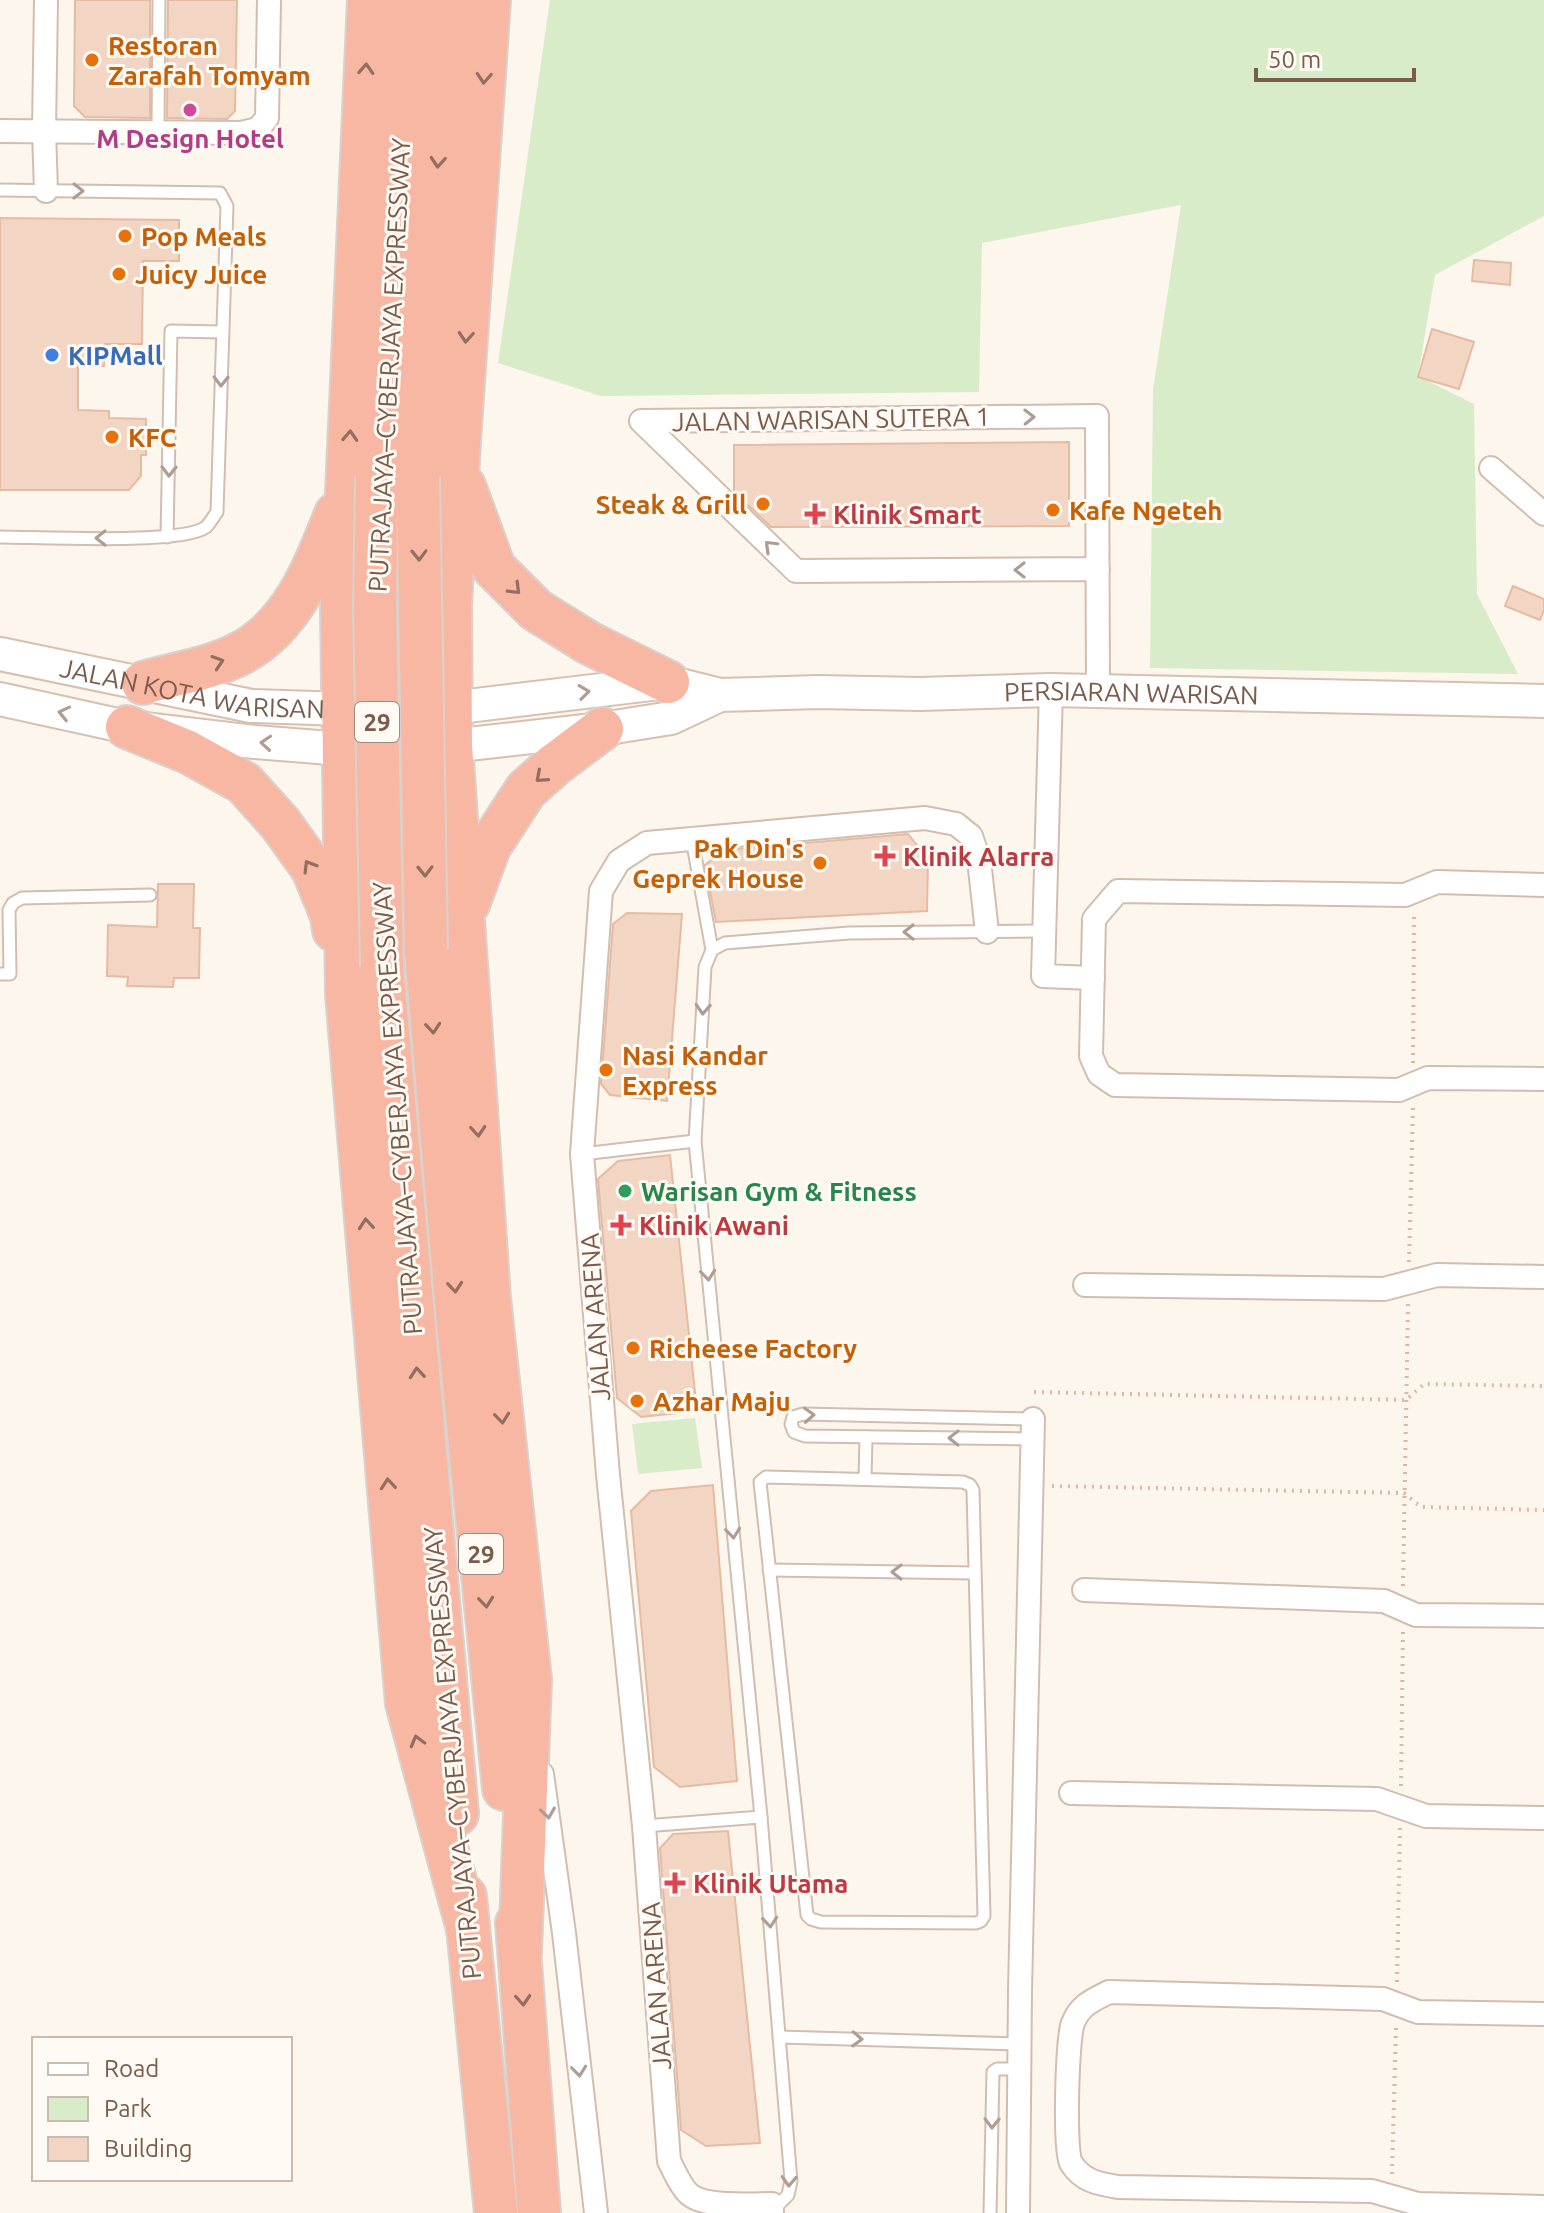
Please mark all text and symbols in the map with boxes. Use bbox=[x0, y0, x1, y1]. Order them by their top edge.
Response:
place label: Restoran Zarafah Tomyam bbox=[108, 31, 311, 90]
scale bar bbox=[1256, 32, 1414, 82]
text: 50 m bbox=[1268, 46, 1321, 73]
marker: Restoran Zarafah Tomyam bbox=[83, 51, 101, 69]
one-way arrow bbox=[358, 62, 375, 74]
one-way arrow bbox=[476, 72, 493, 85]
marker: M Design Hotel bbox=[181, 101, 199, 119]
place label: M Design Hotel bbox=[96, 124, 284, 153]
street label: PUTRAJAYA–CYBERJAYA EXPRESSWAY bbox=[363, 137, 415, 593]
one-way arrow bbox=[429, 156, 446, 169]
one-way arrow bbox=[72, 183, 85, 200]
place label: Pop Meals bbox=[141, 222, 267, 251]
marker: Pop Meals bbox=[116, 227, 134, 245]
place label: Juicy Juice bbox=[135, 260, 267, 289]
marker: Juicy Juice bbox=[110, 265, 128, 283]
one-way arrow bbox=[458, 331, 475, 344]
place label: KIPMall bbox=[68, 341, 163, 370]
marker: KIPMall bbox=[43, 346, 61, 364]
one-way arrow bbox=[212, 375, 229, 388]
street label: JALAN WARISAN SUTERA 1 bbox=[672, 402, 990, 436]
one-way arrow bbox=[1024, 408, 1036, 426]
place label: KFC bbox=[128, 423, 177, 452]
marker: KFC bbox=[103, 428, 121, 446]
one-way arrow bbox=[341, 429, 358, 442]
one-way arrow bbox=[160, 465, 177, 478]
place label: Steak & Grill bbox=[596, 490, 747, 519]
marker: Steak & Grill bbox=[754, 495, 772, 513]
place label: Kafe Ngeteh bbox=[1069, 496, 1223, 525]
place label: Klinik Smart bbox=[833, 500, 982, 529]
marker: Kafe Ngeteh bbox=[1044, 501, 1062, 519]
marker: Klinik Smart bbox=[804, 503, 826, 525]
one-way arrow bbox=[94, 529, 107, 547]
one-way arrow bbox=[765, 541, 779, 556]
one-way arrow bbox=[410, 549, 428, 562]
one-way arrow bbox=[1013, 561, 1026, 579]
one-way arrow bbox=[506, 580, 520, 594]
street label: JALAN KOTA WARISAN bbox=[58, 652, 325, 723]
one-way arrow bbox=[211, 655, 225, 671]
street label: PERSIARAN WARISAN bbox=[1004, 675, 1259, 709]
one-way arrow bbox=[578, 684, 591, 701]
road number: 29 bbox=[355, 702, 399, 742]
one-way arrow bbox=[57, 705, 71, 722]
one-way arrow bbox=[259, 735, 272, 752]
one-way arrow bbox=[535, 767, 550, 782]
place label: Pak Din's Geprek House bbox=[632, 834, 804, 893]
place label: Klinik Alarra bbox=[903, 842, 1054, 871]
marker: Klinik Alarra bbox=[874, 845, 896, 867]
marker: Pak Din's Geprek House bbox=[811, 854, 829, 872]
one-way arrow bbox=[303, 860, 319, 875]
one-way arrow bbox=[416, 865, 434, 877]
street label: PUTRAJAYA–CYBERJAYA EXPRESSWAY bbox=[367, 880, 427, 1336]
one-way arrow bbox=[902, 923, 915, 941]
one-way arrow bbox=[694, 1004, 711, 1016]
one-way arrow bbox=[424, 1022, 441, 1035]
place label: Nasi Kandar Express bbox=[622, 1041, 768, 1100]
marker: Nasi Kandar Express bbox=[597, 1061, 615, 1079]
one-way arrow bbox=[469, 1125, 486, 1138]
place label: Warisan Gym & Fitness bbox=[641, 1177, 917, 1206]
marker: Warisan Gym & Fitness bbox=[616, 1182, 634, 1200]
place label: Klinik Awani bbox=[639, 1211, 789, 1240]
marker: Klinik Awani bbox=[610, 1214, 632, 1236]
one-way arrow bbox=[358, 1217, 375, 1230]
street label: JALAN ARENA bbox=[575, 1232, 615, 1402]
one-way arrow bbox=[699, 1269, 716, 1282]
one-way arrow bbox=[446, 1281, 463, 1294]
place label: Richeese Factory bbox=[649, 1334, 857, 1363]
marker: Richeese Factory bbox=[624, 1339, 642, 1357]
one-way arrow bbox=[409, 1366, 426, 1379]
place label: Azhar Maju bbox=[653, 1387, 791, 1416]
marker: Azhar Maju bbox=[628, 1392, 646, 1410]
one-way arrow bbox=[803, 1407, 816, 1424]
one-way arrow bbox=[493, 1412, 510, 1425]
one-way arrow bbox=[947, 1429, 960, 1447]
one-way arrow bbox=[380, 1477, 397, 1490]
street label: PUTRAJAYA–CYBERJAYA EXPRESSWAY bbox=[418, 1525, 486, 1981]
one-way arrow bbox=[725, 1527, 742, 1540]
road number: 29 bbox=[459, 1534, 503, 1574]
one-way arrow bbox=[890, 1563, 903, 1581]
one-way arrow bbox=[477, 1596, 494, 1609]
one-way arrow bbox=[410, 1735, 427, 1749]
one-way arrow bbox=[539, 1807, 556, 1820]
place label: Klinik Utama bbox=[693, 1869, 848, 1898]
marker: Klinik Utama bbox=[664, 1872, 686, 1894]
street label: JALAN ARENA bbox=[636, 1901, 676, 2071]
one-way arrow bbox=[761, 1916, 778, 1929]
one-way arrow bbox=[514, 1994, 531, 2007]
one-way arrow bbox=[851, 2030, 864, 2048]
legend bbox=[32, 2037, 292, 2181]
text: Road bbox=[104, 2055, 159, 2082]
one-way arrow bbox=[571, 2065, 588, 2078]
text: Park bbox=[104, 2095, 152, 2122]
one-way arrow bbox=[983, 2117, 1001, 2130]
text: Building bbox=[104, 2135, 192, 2162]
one-way arrow bbox=[781, 2175, 798, 2188]

